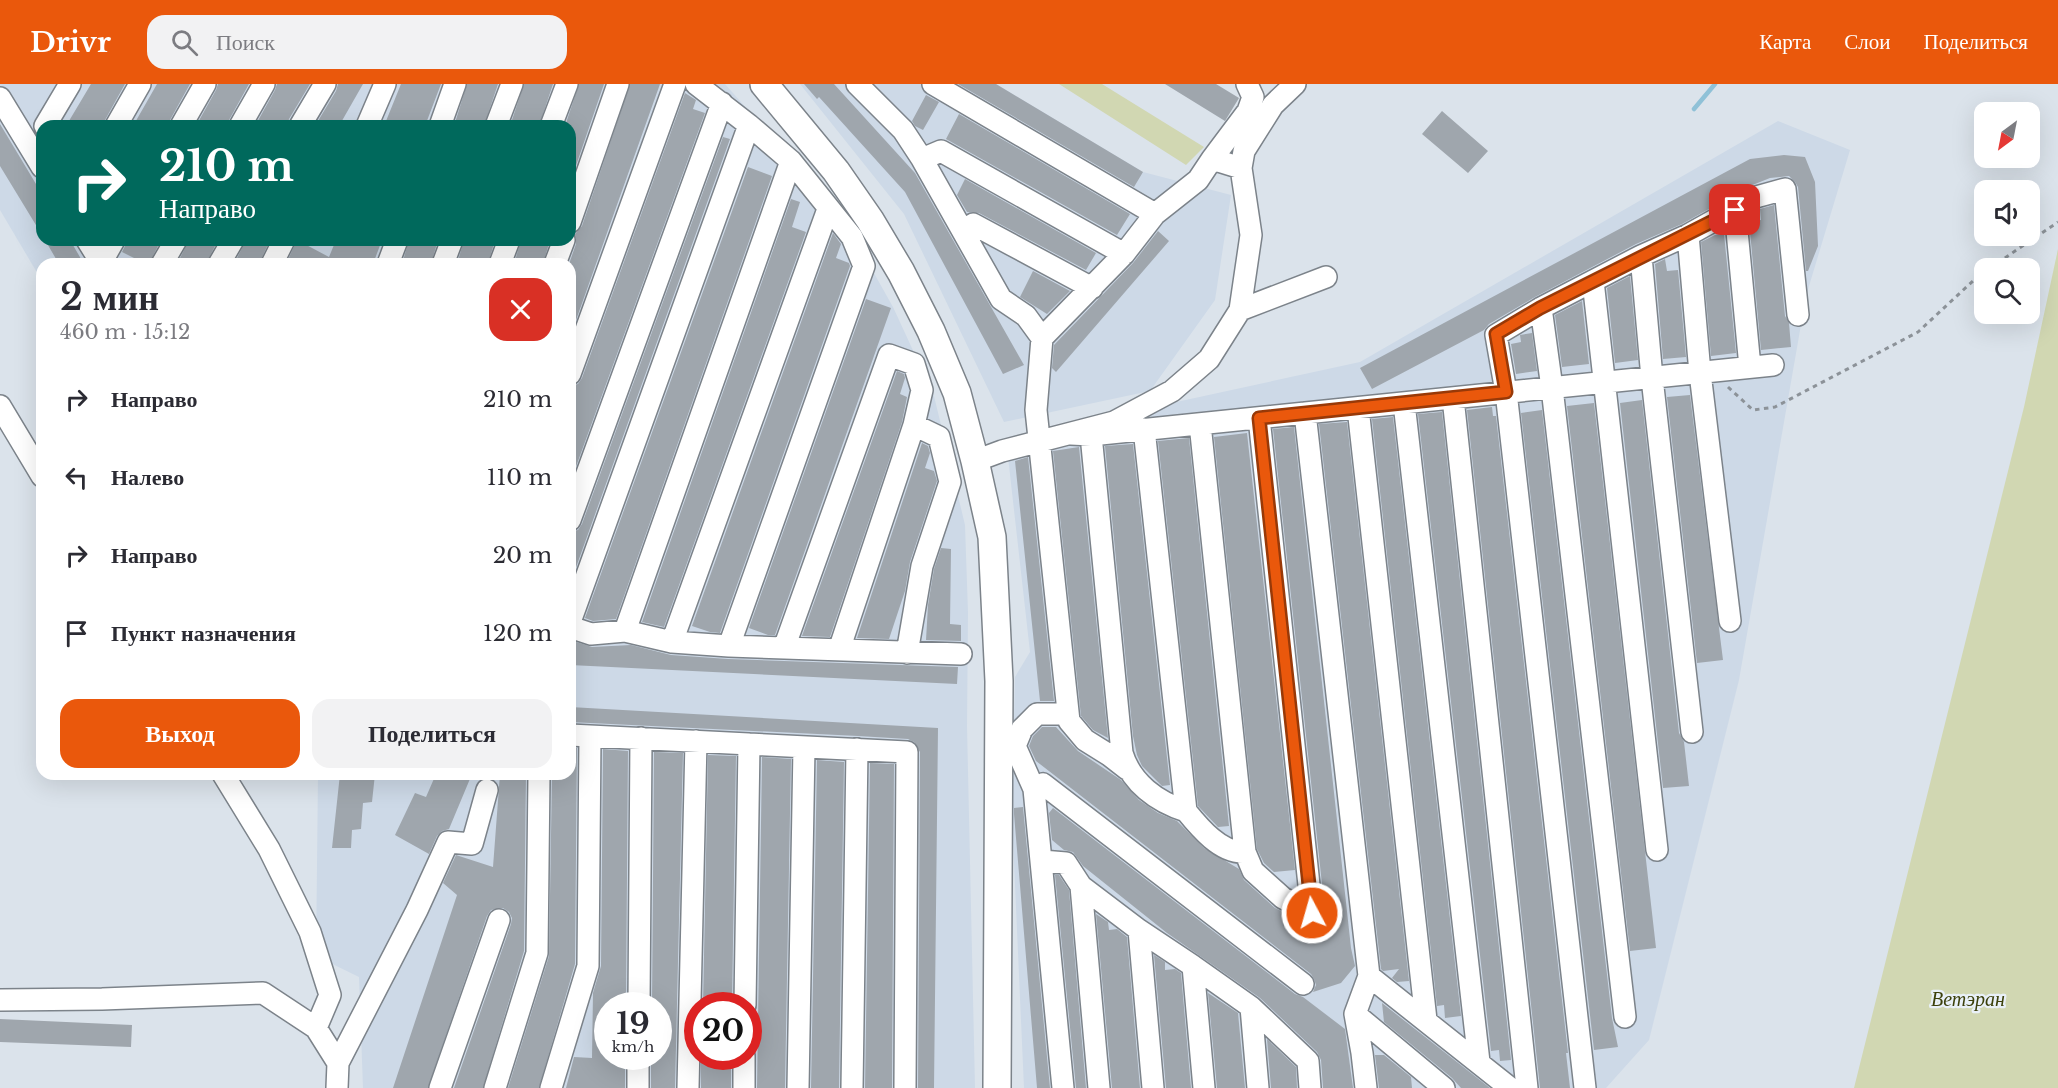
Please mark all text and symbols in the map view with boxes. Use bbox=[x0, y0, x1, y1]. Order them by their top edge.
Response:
search box bbox=[147, 15, 567, 69]
text: Drivr bbox=[30, 25, 111, 60]
icon: search bbox=[168, 26, 201, 59]
text: Поиск bbox=[216, 29, 275, 56]
text: Карта bbox=[1759, 29, 1811, 55]
text: Слои bbox=[1844, 29, 1890, 55]
text: Поделиться bbox=[1923, 29, 2028, 55]
north arrow bbox=[1974, 102, 2040, 168]
map controls bbox=[1974, 102, 2040, 324]
text: 210 m bbox=[159, 140, 294, 192]
icon: right bbox=[60, 144, 138, 222]
button: sound bbox=[1974, 180, 2040, 246]
pin bbox=[1709, 184, 1760, 235]
text: Направо bbox=[159, 192, 256, 225]
icon: arrive bbox=[1718, 193, 1751, 226]
button: search bbox=[1974, 258, 2040, 324]
text: 2 мин bbox=[60, 275, 159, 320]
button: close bbox=[489, 278, 552, 341]
text: 460 m · 15:12 bbox=[60, 320, 190, 344]
icon: right bbox=[60, 383, 93, 416]
text: Направо bbox=[111, 386, 197, 413]
text: 210 m bbox=[483, 386, 552, 413]
icon: left bbox=[60, 461, 93, 494]
text: Налево bbox=[111, 464, 184, 491]
text: 110 m bbox=[487, 464, 552, 491]
icon: right bbox=[60, 539, 93, 572]
text: Направо bbox=[111, 542, 197, 569]
text: 20 m bbox=[493, 542, 552, 569]
icon: arrive bbox=[60, 617, 93, 650]
text: Пункт назначения bbox=[111, 620, 296, 647]
text: 120 m bbox=[483, 620, 552, 647]
button: Выход bbox=[60, 699, 300, 768]
button: Поделиться bbox=[312, 699, 552, 768]
position arrow bbox=[1280, 881, 1344, 945]
park label: Ветэран bbox=[1931, 987, 2005, 1011]
speed limit sign: 20 bbox=[684, 992, 762, 1070]
text: 19 bbox=[616, 1005, 650, 1042]
text: km/h bbox=[612, 1037, 654, 1056]

